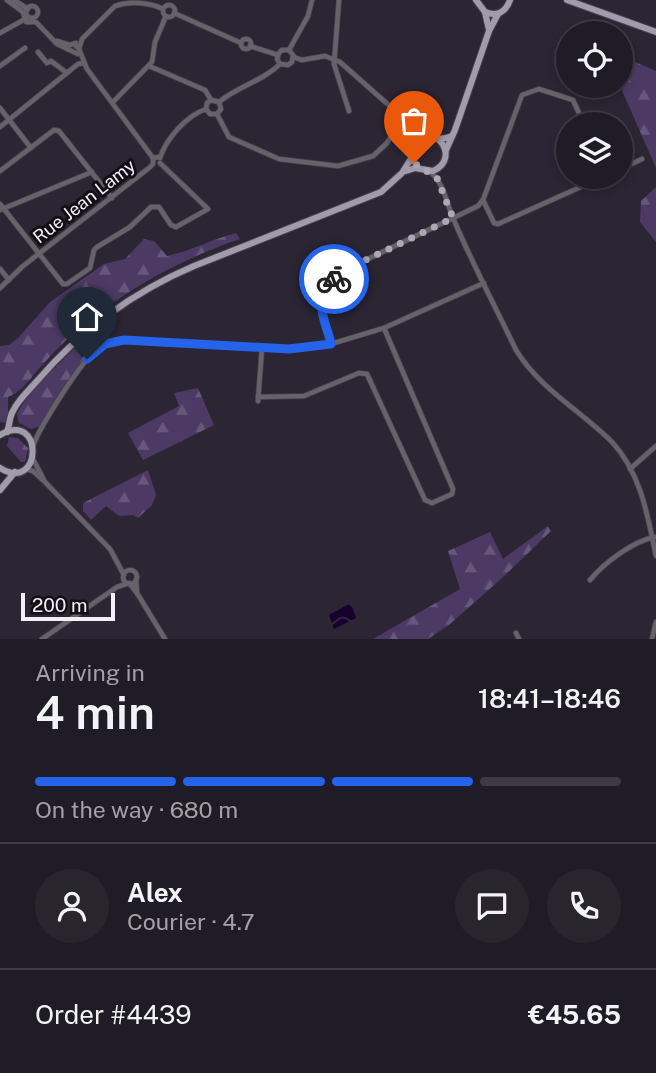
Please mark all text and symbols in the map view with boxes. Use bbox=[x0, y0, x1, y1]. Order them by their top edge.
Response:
map controls bbox=[556, 21, 633, 189]
button: locate bbox=[556, 21, 633, 98]
pin bbox=[384, 91, 444, 163]
icon: bag bbox=[395, 102, 433, 140]
button: layers bbox=[556, 112, 633, 189]
street label: Rue Jean Lamy bbox=[29, 154, 139, 247]
courier bbox=[299, 244, 369, 314]
icon: bike bbox=[315, 260, 353, 298]
pin bbox=[57, 287, 117, 359]
icon: home bbox=[68, 298, 106, 336]
scale bar bbox=[21, 590, 116, 622]
text: 200 m bbox=[32, 594, 88, 616]
text: Arriving in bbox=[35, 659, 145, 686]
text: 18:41–18:46 bbox=[478, 683, 621, 714]
text: 4 min bbox=[35, 685, 155, 739]
text: On the way · 680 m bbox=[35, 796, 238, 823]
button: person bbox=[35, 869, 109, 943]
button: chat bbox=[455, 869, 529, 943]
button: phone bbox=[547, 869, 621, 943]
text: Alex bbox=[127, 877, 183, 908]
text: Courier · 4.7 bbox=[127, 908, 255, 935]
text: Order #4439 bbox=[35, 999, 191, 1030]
text: €45.65 bbox=[528, 999, 621, 1030]

